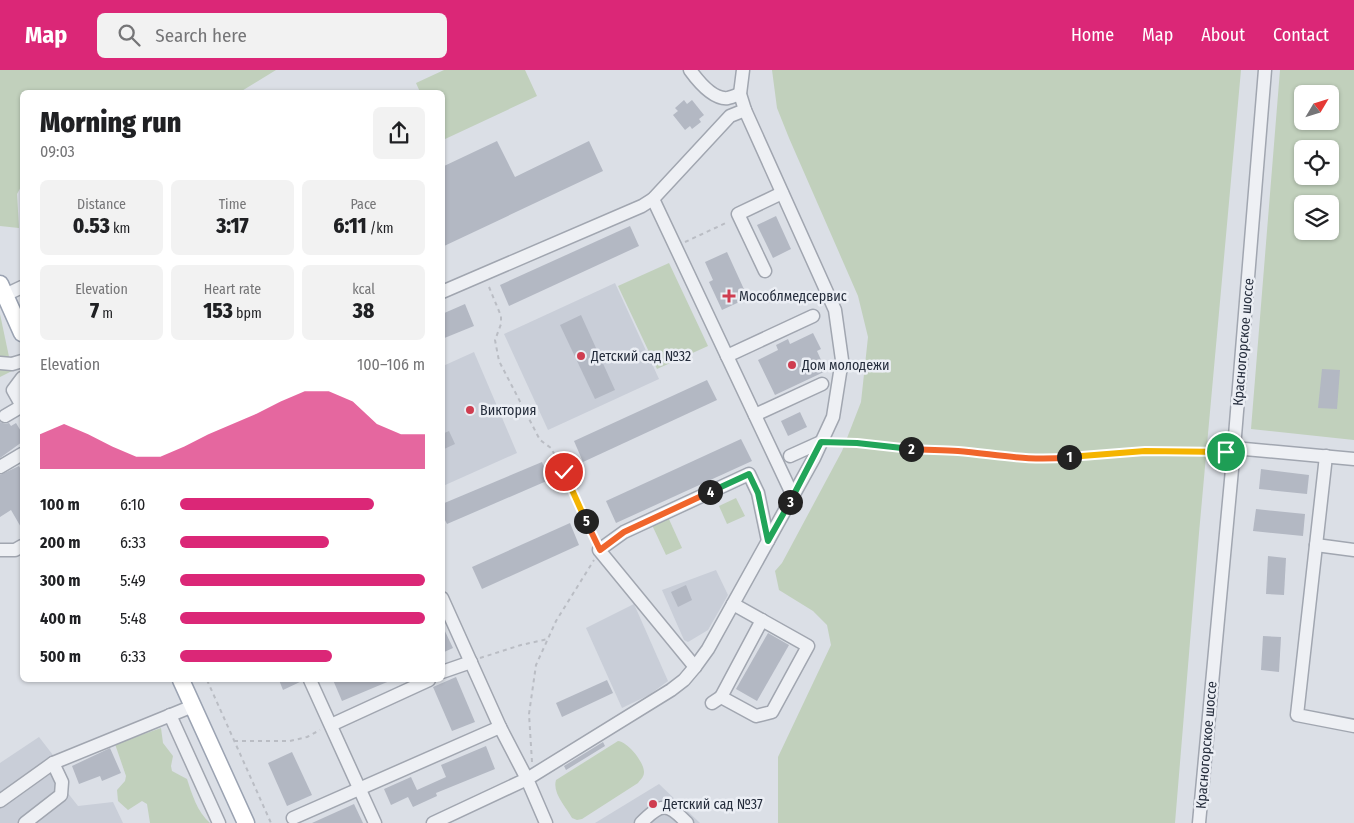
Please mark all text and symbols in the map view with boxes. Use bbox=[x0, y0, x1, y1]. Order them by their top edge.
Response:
search box bbox=[97, 13, 447, 58]
text: Map bbox=[25, 21, 67, 49]
icon: search bbox=[115, 21, 143, 49]
text: Search here bbox=[155, 24, 247, 47]
text: Home bbox=[1071, 24, 1114, 46]
text: Map bbox=[1142, 24, 1173, 46]
text: About bbox=[1201, 24, 1245, 46]
text: Contact bbox=[1273, 24, 1329, 46]
north arrow bbox=[1294, 85, 1339, 130]
map controls bbox=[1294, 85, 1339, 240]
text: Morning run bbox=[40, 106, 181, 139]
button: share bbox=[373, 107, 425, 159]
button: locate bbox=[1294, 140, 1339, 185]
text: 09:03 bbox=[40, 142, 75, 161]
button: layers bbox=[1294, 195, 1339, 240]
text: Distance bbox=[77, 196, 126, 213]
text: Time bbox=[219, 196, 246, 213]
text: Pace bbox=[350, 196, 377, 213]
text: 0.53 bbox=[73, 213, 110, 239]
text: 3:17 bbox=[216, 213, 249, 239]
text: 6:11 bbox=[333, 213, 367, 239]
text: km bbox=[110, 220, 130, 237]
text: /km bbox=[367, 220, 394, 237]
street label: Красногорское шоссе bbox=[1229, 277, 1258, 407]
text: Elevation bbox=[75, 281, 128, 298]
text: Heart rate bbox=[204, 281, 261, 298]
text: kcal bbox=[352, 281, 375, 298]
place label: Мособлмедсервис bbox=[739, 288, 847, 305]
marker: Мособлмедсервис bbox=[723, 290, 735, 302]
text: 7 bbox=[90, 298, 99, 324]
text: 153 bbox=[203, 298, 233, 324]
text: 38 bbox=[353, 298, 374, 324]
text: m bbox=[99, 305, 113, 322]
text: bpm bbox=[233, 305, 262, 322]
place label: Детский сад №32 bbox=[590, 348, 691, 365]
marker: Детский сад №32 bbox=[575, 350, 587, 362]
text: Elevation bbox=[40, 355, 100, 374]
text: 100–106 m bbox=[357, 355, 425, 374]
place label: Дом молодежи bbox=[801, 357, 889, 374]
marker: Дом молодежи bbox=[786, 359, 798, 371]
place label: Виктория bbox=[480, 402, 536, 419]
marker: Виктория bbox=[464, 404, 476, 416]
pin bbox=[1205, 431, 1247, 473]
pin: 2 bbox=[898, 436, 924, 462]
icon: arrive bbox=[1212, 438, 1240, 466]
text: 2 bbox=[908, 441, 915, 458]
pin: 1 bbox=[1056, 444, 1082, 470]
text: 1 bbox=[1067, 449, 1072, 466]
pin bbox=[543, 451, 585, 493]
icon: check bbox=[550, 458, 578, 486]
pin: 4 bbox=[698, 480, 722, 504]
text: 4 bbox=[707, 484, 714, 501]
pin: 3 bbox=[778, 490, 802, 514]
text: 3 bbox=[787, 494, 794, 511]
text: 100 m bbox=[40, 495, 80, 514]
text: 6:10 bbox=[120, 495, 145, 514]
pin: 5 bbox=[574, 508, 598, 534]
text: 5 bbox=[583, 513, 590, 530]
text: 200 m bbox=[40, 533, 80, 552]
text: 6:33 bbox=[120, 533, 146, 552]
text: 300 m bbox=[40, 571, 81, 590]
text: 5:49 bbox=[120, 571, 146, 590]
text: 400 m bbox=[40, 609, 81, 628]
text: 5:48 bbox=[120, 609, 146, 628]
text: 500 m bbox=[40, 647, 81, 666]
text: 6:33 bbox=[120, 647, 146, 666]
street label: Красногорское шоссе bbox=[1192, 680, 1221, 810]
place label: Детский сад №37 bbox=[662, 796, 763, 813]
marker: Детский сад №37 bbox=[647, 798, 659, 810]

